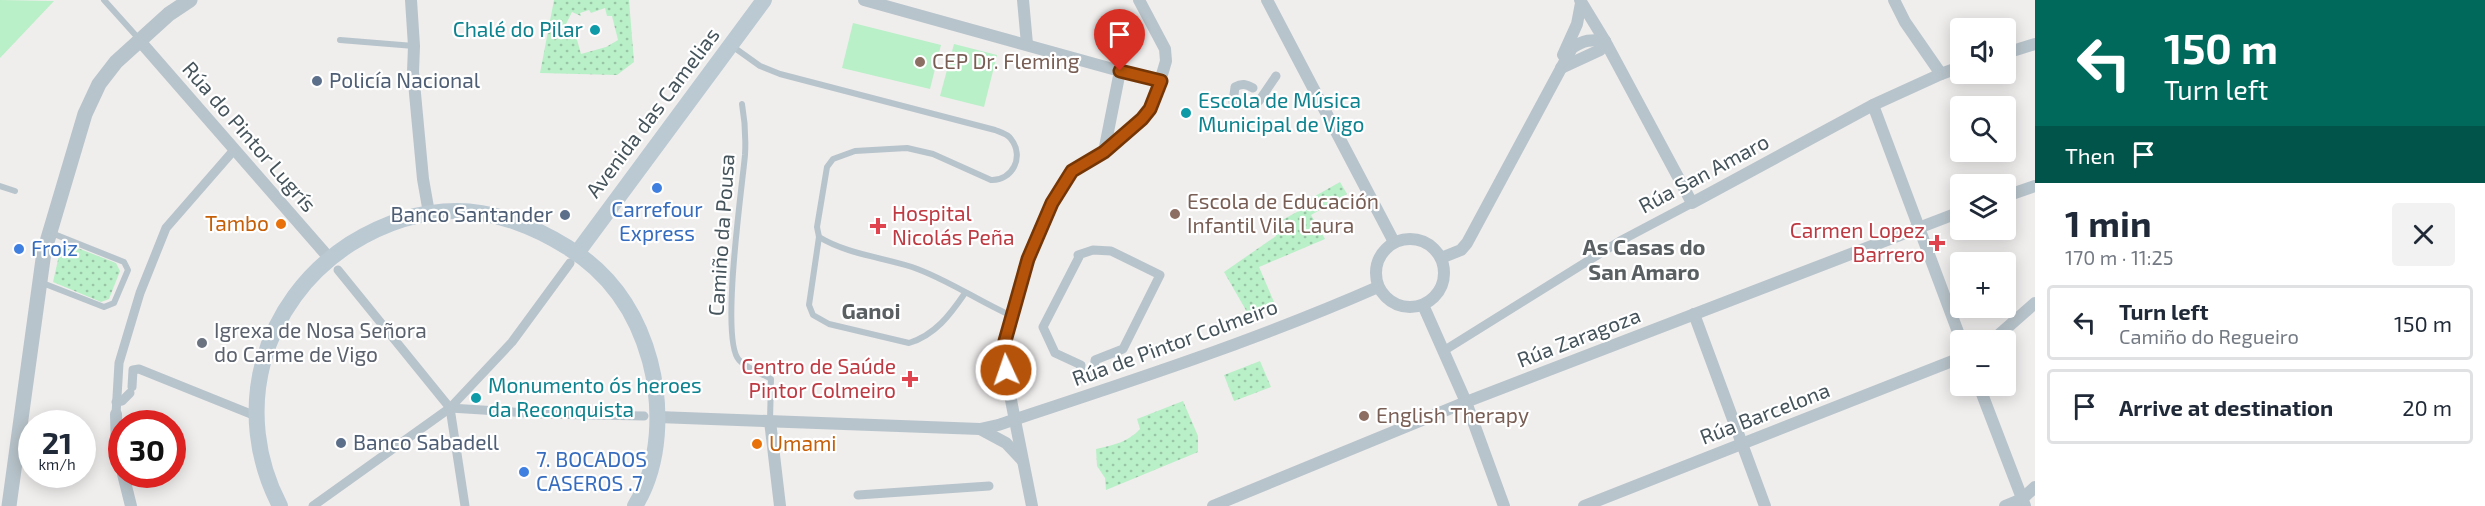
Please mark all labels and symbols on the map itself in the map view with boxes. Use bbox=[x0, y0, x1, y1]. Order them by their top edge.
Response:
pin bbox=[1094, 9, 1145, 71]
place label: Chalé do Pilar bbox=[453, 16, 584, 41]
street label: Avenida das Camelias bbox=[580, 22, 724, 202]
marker: Chalé do Pilar bbox=[588, 23, 602, 37]
place label: CEP Dr. Fleming bbox=[932, 48, 1080, 73]
marker: CEP Dr. Fleming bbox=[913, 55, 927, 69]
street label: Rúa do Pintor Lugrís bbox=[178, 56, 322, 216]
place label: Policía Nacional bbox=[329, 67, 481, 92]
marker: Policía Nacional bbox=[310, 74, 324, 88]
place label: Escola de Música Municipal de Vigo bbox=[1198, 87, 1364, 136]
marker: Escola de Música Municipal de Vigo bbox=[1179, 106, 1193, 120]
street label: Rúa San Amaro bbox=[1634, 128, 1773, 217]
street label: Camiño da Pousa bbox=[702, 153, 739, 317]
marker: Carrefour Express bbox=[650, 181, 664, 195]
place label: Escola de Educación Infantil Vila Laura bbox=[1187, 188, 1379, 237]
place label: Carrefour Express bbox=[611, 196, 703, 245]
place label: Hospital Nicolás Peña bbox=[892, 200, 1014, 249]
place label: Banco Santander bbox=[391, 201, 554, 226]
marker: Escola de Educación Infantil Vila Laura bbox=[1168, 207, 1182, 221]
marker: Banco Santander bbox=[558, 208, 572, 222]
place label: Tambo bbox=[205, 210, 269, 235]
marker: Tambo bbox=[274, 217, 288, 231]
marker: Hospital Nicolás Peña bbox=[869, 217, 887, 235]
place label: Carmen Lopez Barrero bbox=[1790, 217, 1925, 266]
district label: As Casas do San Amaro bbox=[1582, 233, 1706, 284]
place label: Froiz bbox=[31, 235, 78, 260]
marker: Carmen Lopez Barrero bbox=[1930, 236, 1944, 250]
marker: Froiz bbox=[12, 242, 26, 256]
street label: Rúa de Pintor Colmeiro bbox=[1068, 293, 1281, 390]
district label: Ganoi bbox=[841, 297, 901, 323]
street label: Rúa Zaragoza bbox=[1513, 302, 1644, 372]
place label: Igrexa de Nosa Señora do Carme de Vigo bbox=[214, 317, 427, 366]
marker: Igrexa de Nosa Señora do Carme de Vigo bbox=[195, 336, 209, 350]
position arrow bbox=[974, 338, 1038, 402]
place label: Centro de Saúde Pintor Colmeiro bbox=[741, 353, 896, 402]
marker: Centro de Saúde Pintor Colmeiro bbox=[901, 370, 919, 388]
place label: Monumento ós heroes da Reconquista bbox=[488, 372, 702, 421]
street label: Rúa Barcelona bbox=[1696, 376, 1833, 449]
marker: Monumento ós heroes da Reconquista bbox=[469, 391, 483, 405]
place label: English Therapy bbox=[1376, 402, 1529, 427]
marker: English Therapy bbox=[1357, 409, 1371, 423]
speed limit sign: 30 bbox=[108, 410, 186, 488]
place label: Banco Sabadell bbox=[353, 429, 500, 454]
place label: Umami bbox=[769, 430, 837, 455]
marker: Banco Sabadell bbox=[334, 436, 348, 450]
marker: Umami bbox=[750, 437, 764, 451]
place label: 7. BOCADOS CASEROS .7 bbox=[536, 446, 647, 495]
marker: 7. BOCADOS CASEROS .7 bbox=[517, 465, 531, 479]

